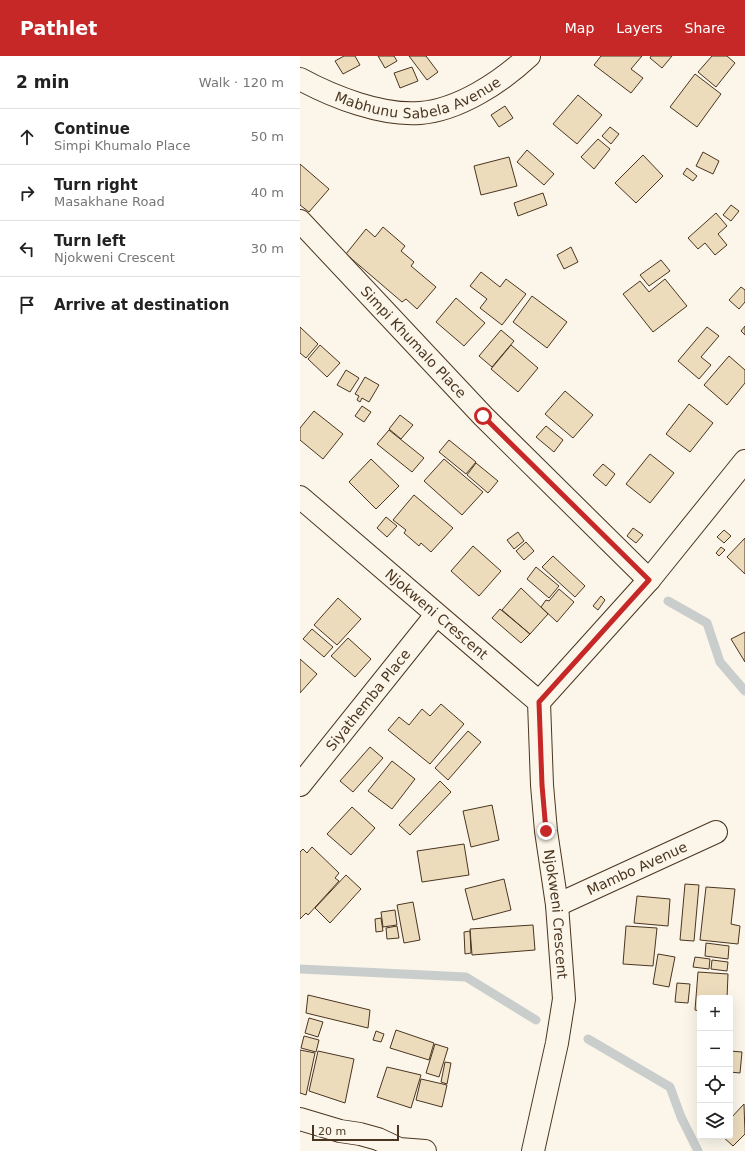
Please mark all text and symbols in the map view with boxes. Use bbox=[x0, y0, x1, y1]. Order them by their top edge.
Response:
text: Pathlet bbox=[20, 17, 97, 39]
text: Map bbox=[565, 20, 594, 36]
text: Layers bbox=[616, 20, 663, 36]
text: Share bbox=[685, 20, 725, 36]
text: 2 min bbox=[16, 72, 69, 92]
street label: Mabhunu Sabela Avenue bbox=[333, 74, 504, 121]
text: Walk · 120 m bbox=[199, 75, 284, 90]
text: Continue bbox=[54, 120, 130, 138]
icon: ahead bbox=[16, 126, 38, 148]
text: 50 m bbox=[251, 129, 284, 144]
text: Simpi Khumalo Place bbox=[54, 138, 190, 153]
text: Turn right bbox=[54, 176, 138, 194]
icon: right bbox=[16, 182, 38, 204]
text: 40 m bbox=[251, 185, 284, 200]
text: Masakhane Road bbox=[54, 194, 165, 209]
text: Turn left bbox=[54, 232, 126, 250]
icon: left bbox=[16, 238, 38, 260]
text: 30 m bbox=[251, 241, 284, 256]
text: Njokweni Crescent bbox=[54, 250, 175, 265]
street label: Simpi Khumalo Place bbox=[357, 283, 470, 401]
icon: arrive bbox=[16, 294, 38, 316]
text: Arrive at destination bbox=[54, 296, 229, 314]
route start bbox=[474, 407, 492, 425]
street label: Njokweni Crescent bbox=[382, 566, 492, 663]
street label: Siyathemba Place bbox=[323, 646, 414, 754]
route end bbox=[537, 822, 555, 840]
street label: Mambo Avenue bbox=[584, 838, 690, 898]
street label: Njokweni Crescent bbox=[541, 848, 571, 980]
map controls bbox=[697, 995, 733, 1139]
button: + bbox=[697, 995, 733, 1031]
button: − bbox=[697, 1031, 733, 1067]
button: locate bbox=[697, 1067, 733, 1103]
button: layers bbox=[697, 1103, 733, 1139]
scale bar bbox=[312, 1123, 399, 1142]
text: 20 m bbox=[318, 1125, 346, 1138]

